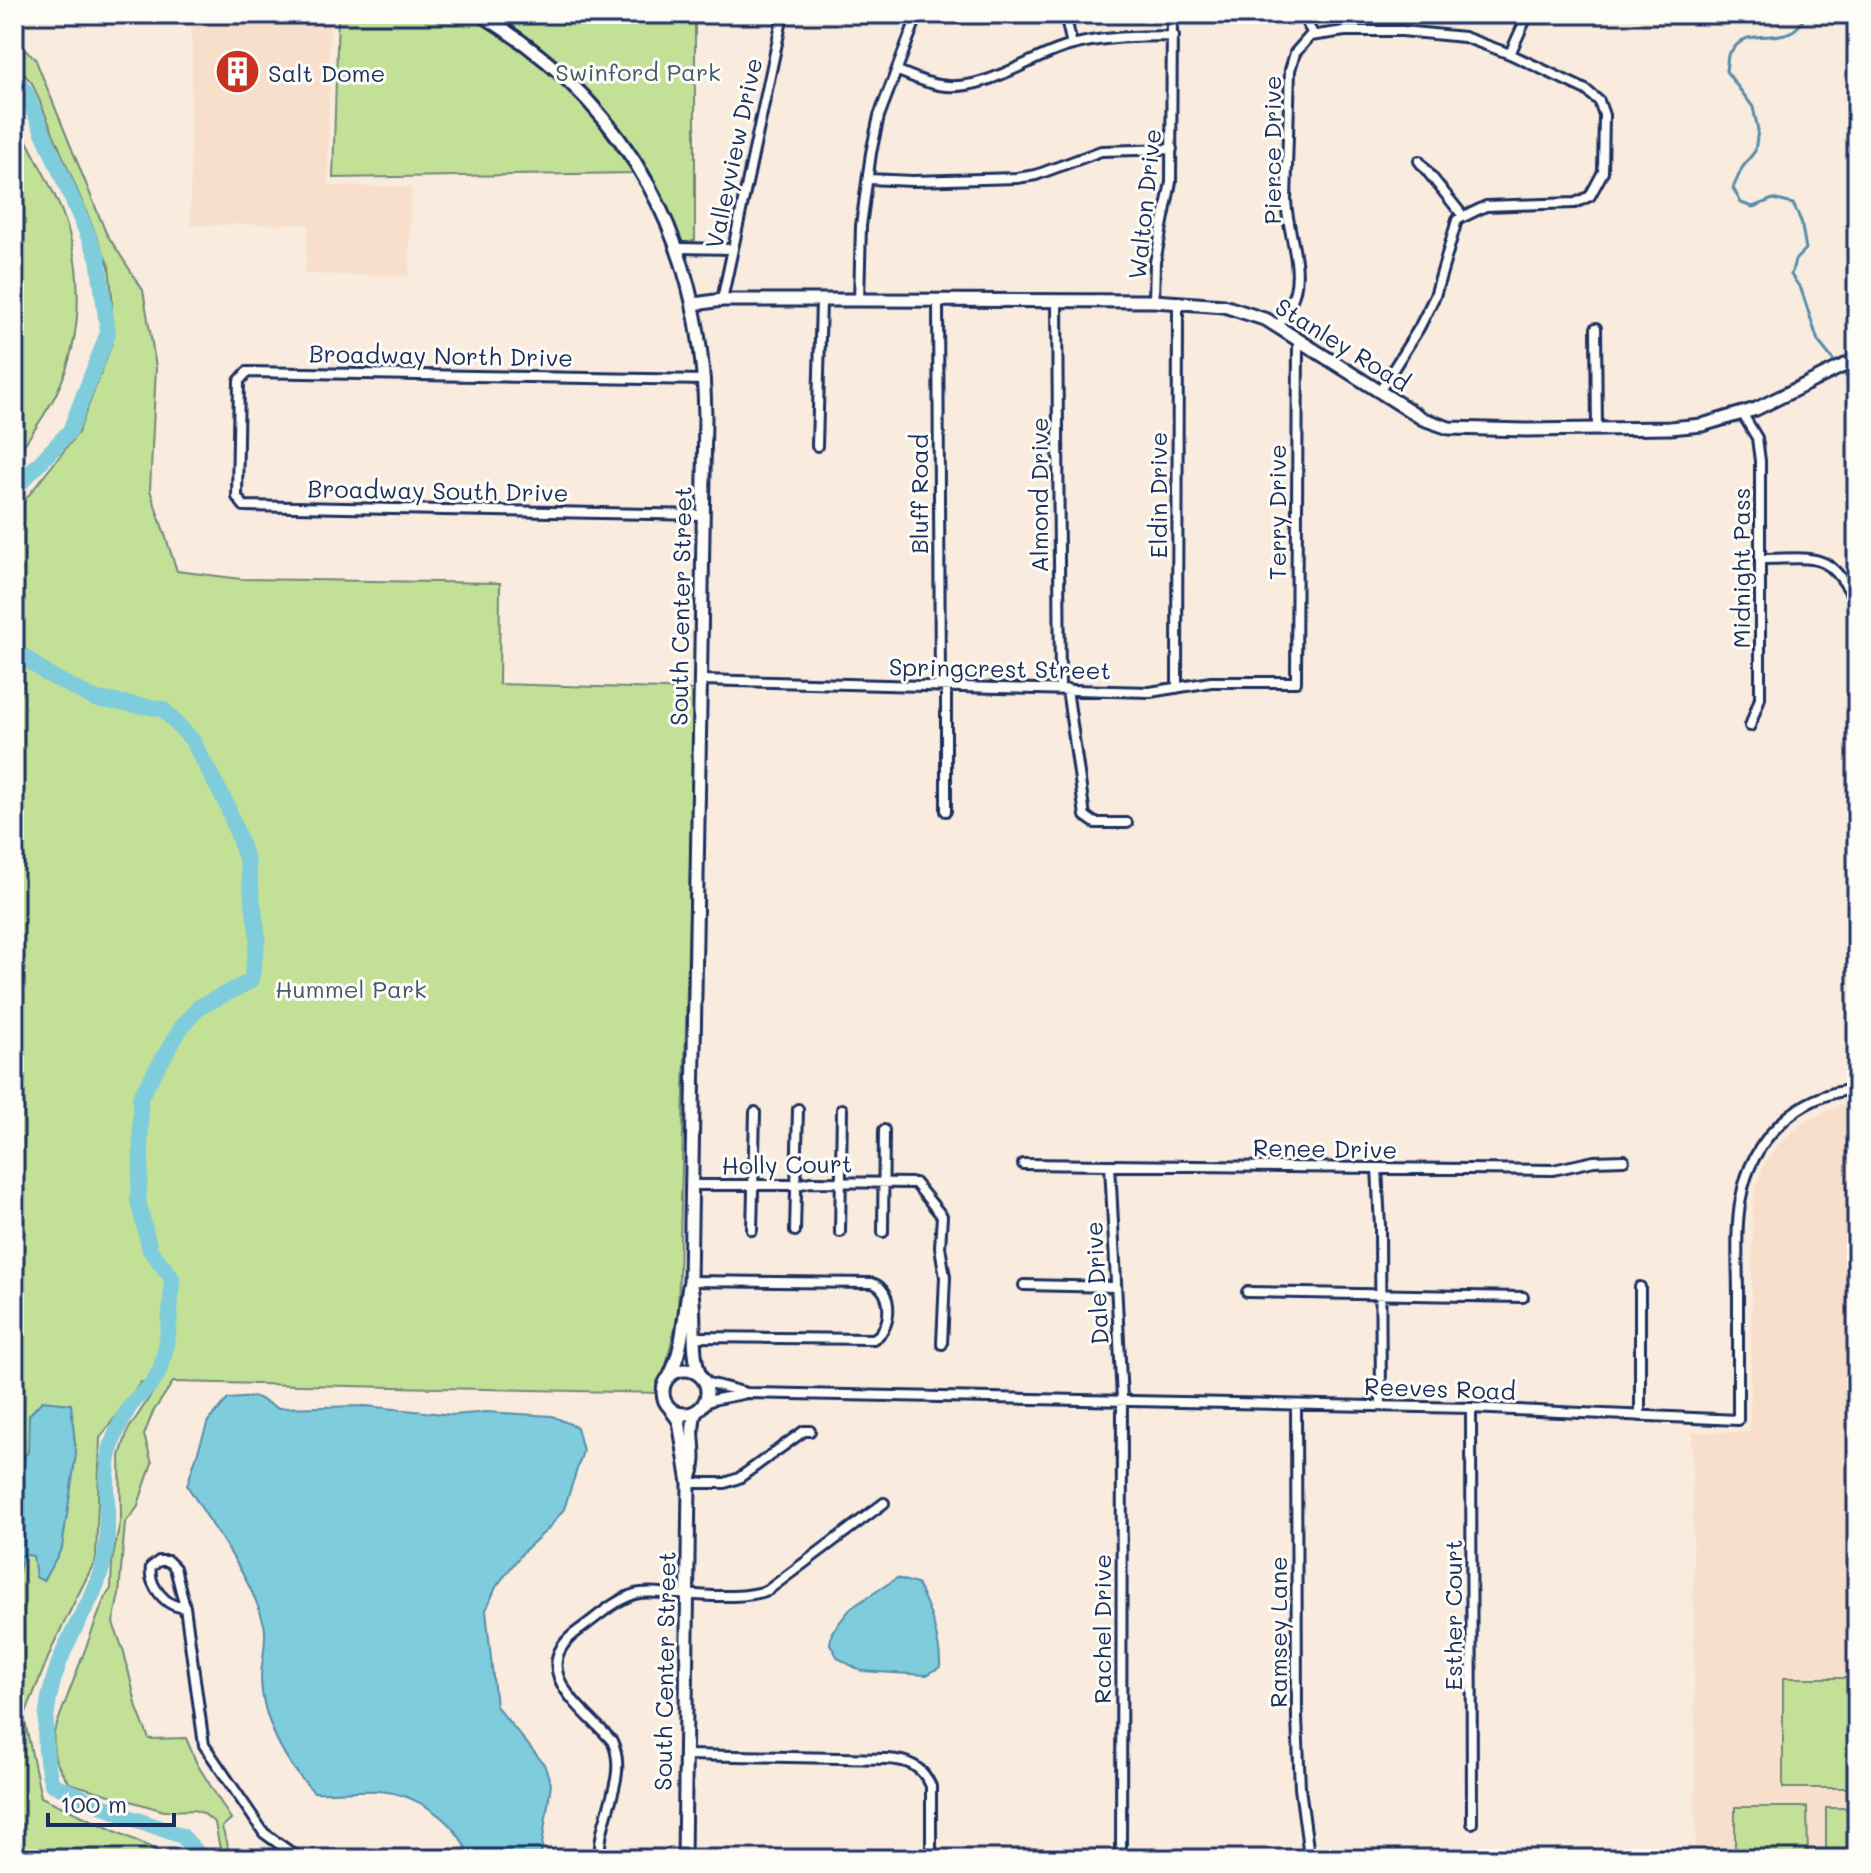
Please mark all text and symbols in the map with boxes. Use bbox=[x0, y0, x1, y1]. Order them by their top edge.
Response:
building icon: Salt Dome bbox=[213, 48, 261, 96]
street label: Valleyview Drive bbox=[698, 55, 768, 251]
park label: Swinford Park bbox=[555, 56, 721, 87]
place label: Salt Dome bbox=[268, 57, 385, 88]
street label: Pierce Drive bbox=[1256, 76, 1287, 225]
street label: Walton Drive bbox=[1121, 127, 1167, 281]
street label: Stanley Road bbox=[1270, 290, 1416, 398]
street label: Broadway North Drive bbox=[309, 337, 573, 373]
street label: Almond Drive bbox=[1023, 417, 1054, 573]
street label: Eldin Drive bbox=[1142, 432, 1173, 558]
street label: Bluff Road bbox=[903, 434, 934, 554]
street label: Terry Drive bbox=[1261, 444, 1292, 580]
street label: Broadway South Drive bbox=[307, 472, 569, 508]
street label: South Center Street bbox=[662, 486, 698, 726]
street label: Midnight Pass bbox=[1725, 488, 1756, 648]
street label: Springcrest Street bbox=[889, 651, 1111, 685]
park label: Hummel Park bbox=[275, 973, 427, 1004]
street label: Renee Drive bbox=[1253, 1131, 1397, 1165]
street label: Holly Court bbox=[721, 1147, 853, 1181]
street label: Dale Drive bbox=[1077, 1221, 1115, 1345]
street label: Reeves Road bbox=[1364, 1370, 1516, 1406]
street label: Esther Court bbox=[1437, 1539, 1468, 1691]
street label: South Center Street bbox=[646, 1551, 682, 1791]
street label: Rachel Drive bbox=[1086, 1554, 1117, 1704]
street label: Ramsey Lane bbox=[1262, 1556, 1293, 1708]
scale bar bbox=[48, 1777, 174, 1827]
text: 100 m bbox=[60, 1788, 127, 1819]

